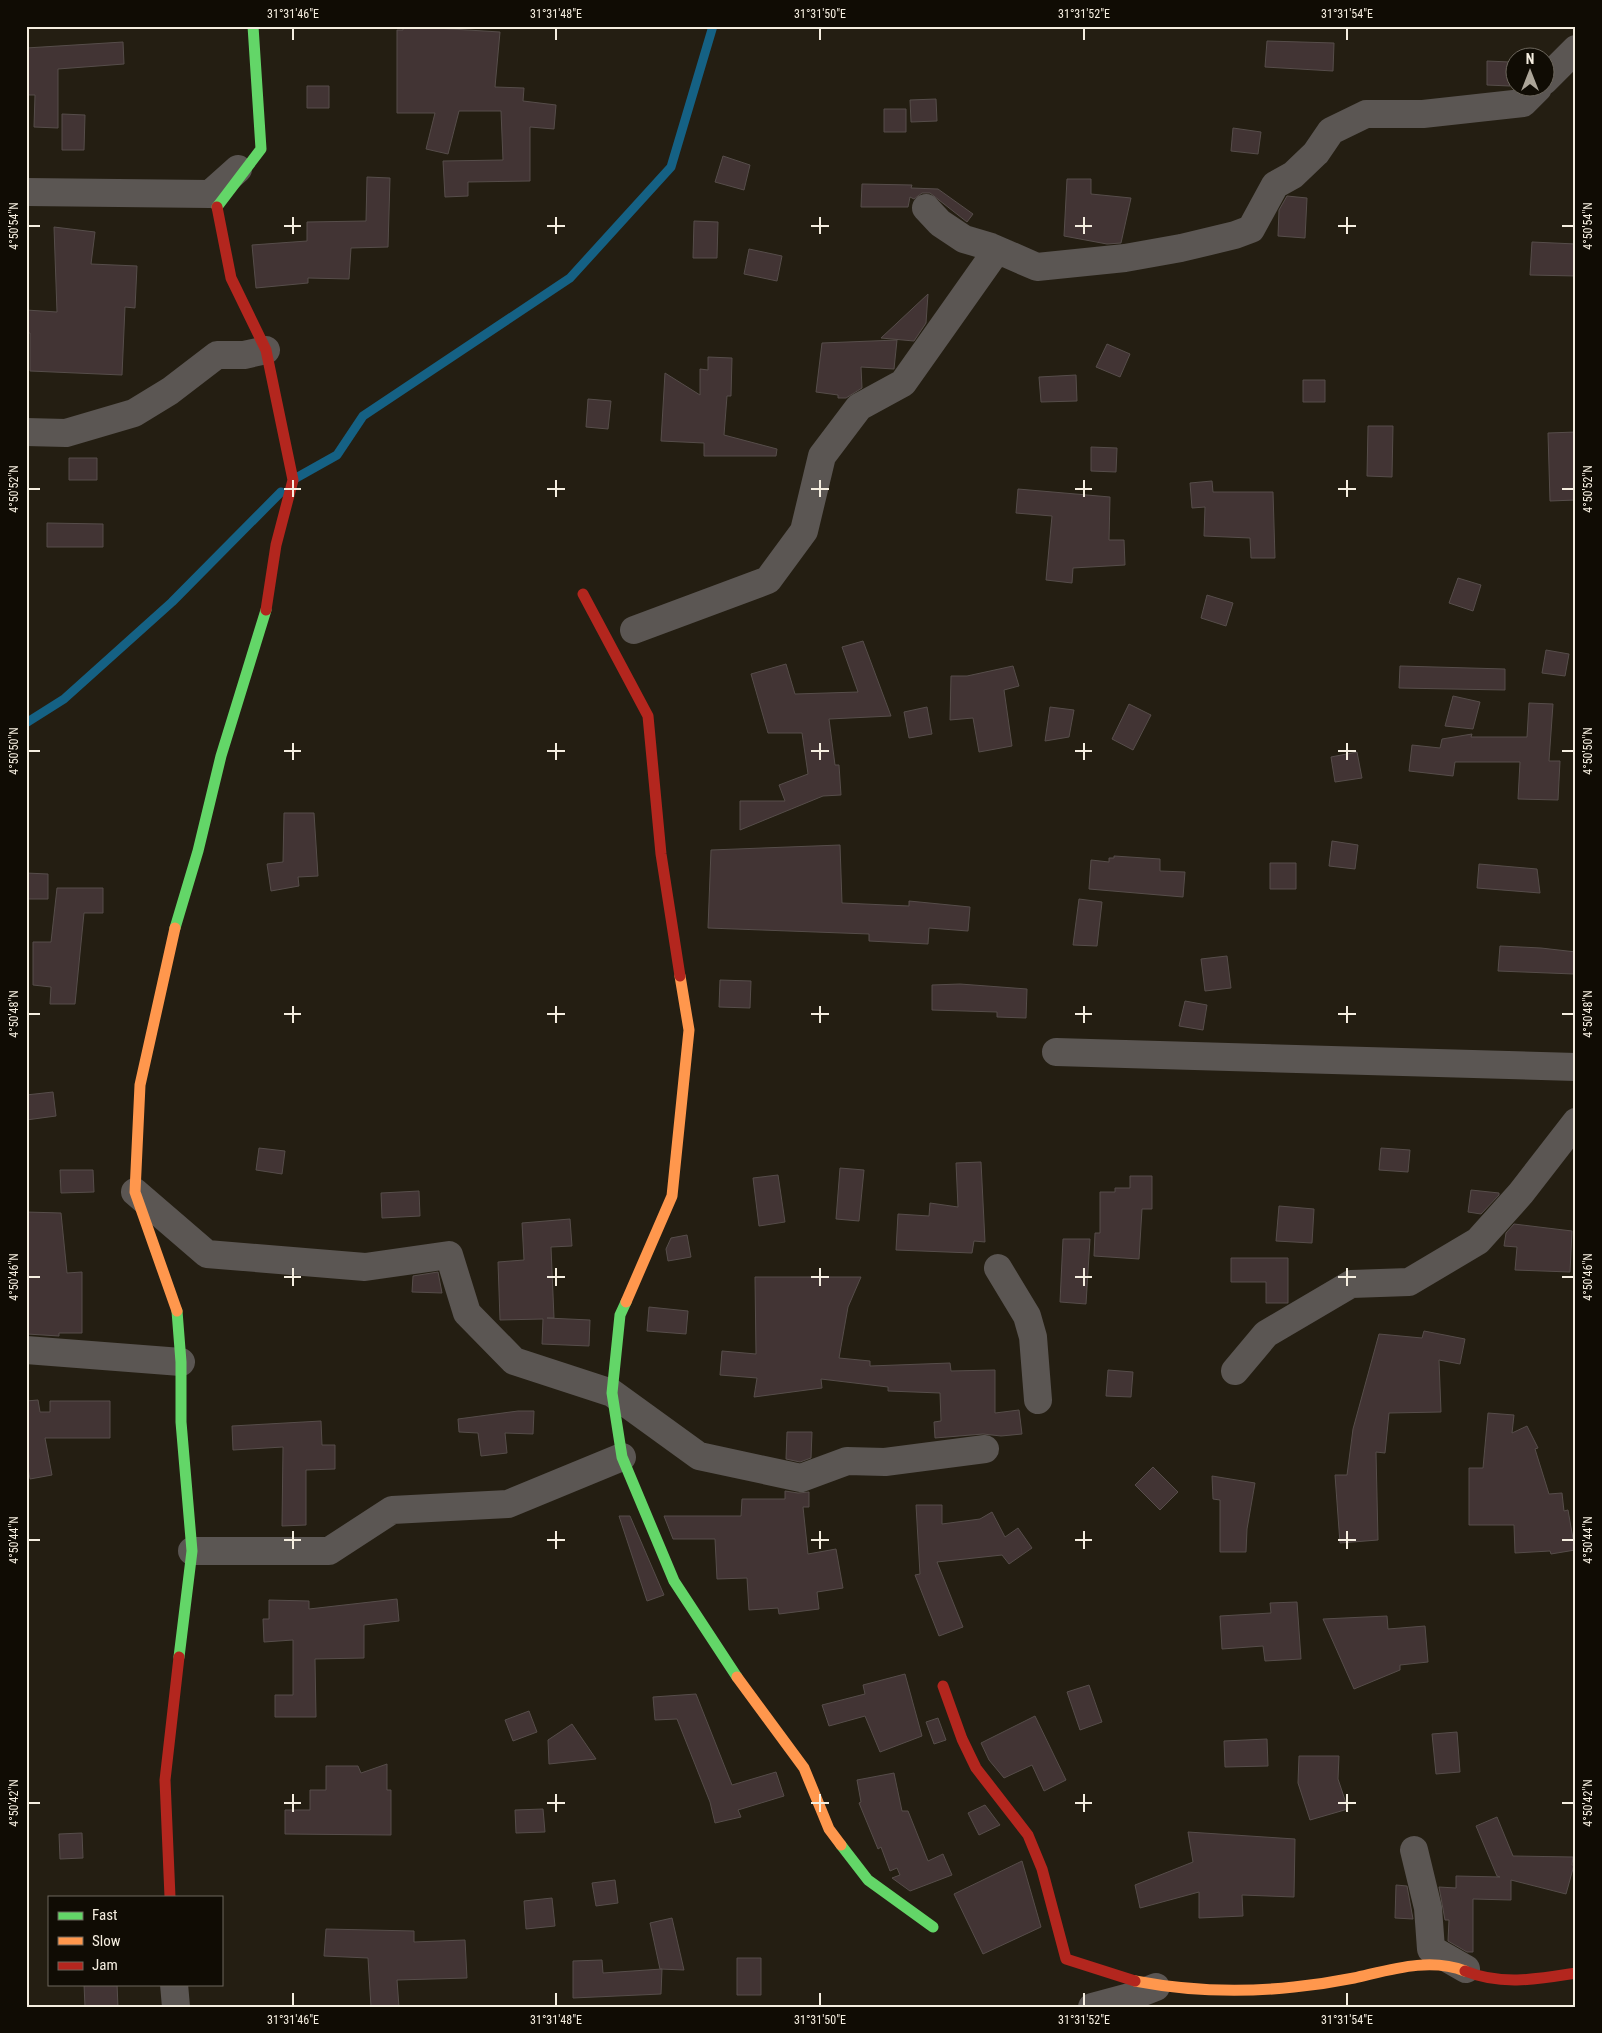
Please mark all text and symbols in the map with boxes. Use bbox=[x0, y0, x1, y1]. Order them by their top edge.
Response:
text: 31°31'46"E bbox=[267, 7, 319, 21]
text: 31°31'48"E bbox=[530, 7, 582, 21]
text: 31°31'50"E bbox=[794, 7, 846, 21]
text: 31°31'52"E bbox=[1058, 7, 1110, 21]
text: 31°31'54"E bbox=[1321, 7, 1373, 21]
north arrow bbox=[1504, 48, 1554, 98]
text: N bbox=[1526, 51, 1534, 67]
text: 4°50'54"N bbox=[7, 202, 21, 250]
text: 4°50'54"N bbox=[1581, 202, 1595, 250]
text: 4°50'52"N bbox=[7, 465, 21, 513]
text: 4°50'52"N bbox=[1581, 465, 1595, 513]
text: 4°50'50"N bbox=[7, 727, 21, 775]
text: 4°50'50"N bbox=[1581, 727, 1595, 775]
text: 4°50'48"N bbox=[7, 990, 21, 1038]
text: 4°50'48"N bbox=[1581, 990, 1595, 1038]
text: 4°50'46"N bbox=[7, 1253, 21, 1301]
text: 4°50'46"N bbox=[1581, 1253, 1595, 1301]
text: 4°50'44"N bbox=[7, 1516, 21, 1564]
text: 4°50'44"N bbox=[1581, 1516, 1595, 1564]
text: 4°50'42"N bbox=[7, 1779, 21, 1827]
text: 4°50'42"N bbox=[1581, 1779, 1595, 1827]
legend bbox=[48, 1896, 222, 1986]
text: Fast bbox=[92, 1906, 117, 1924]
text: Slow bbox=[92, 1932, 121, 1950]
text: Jam bbox=[92, 1956, 118, 1974]
text: 31°31'46"E bbox=[267, 2013, 319, 2027]
text: 31°31'48"E bbox=[530, 2013, 582, 2027]
text: 31°31'50"E bbox=[794, 2013, 846, 2027]
text: 31°31'52"E bbox=[1058, 2013, 1110, 2027]
text: 31°31'54"E bbox=[1321, 2013, 1373, 2027]

